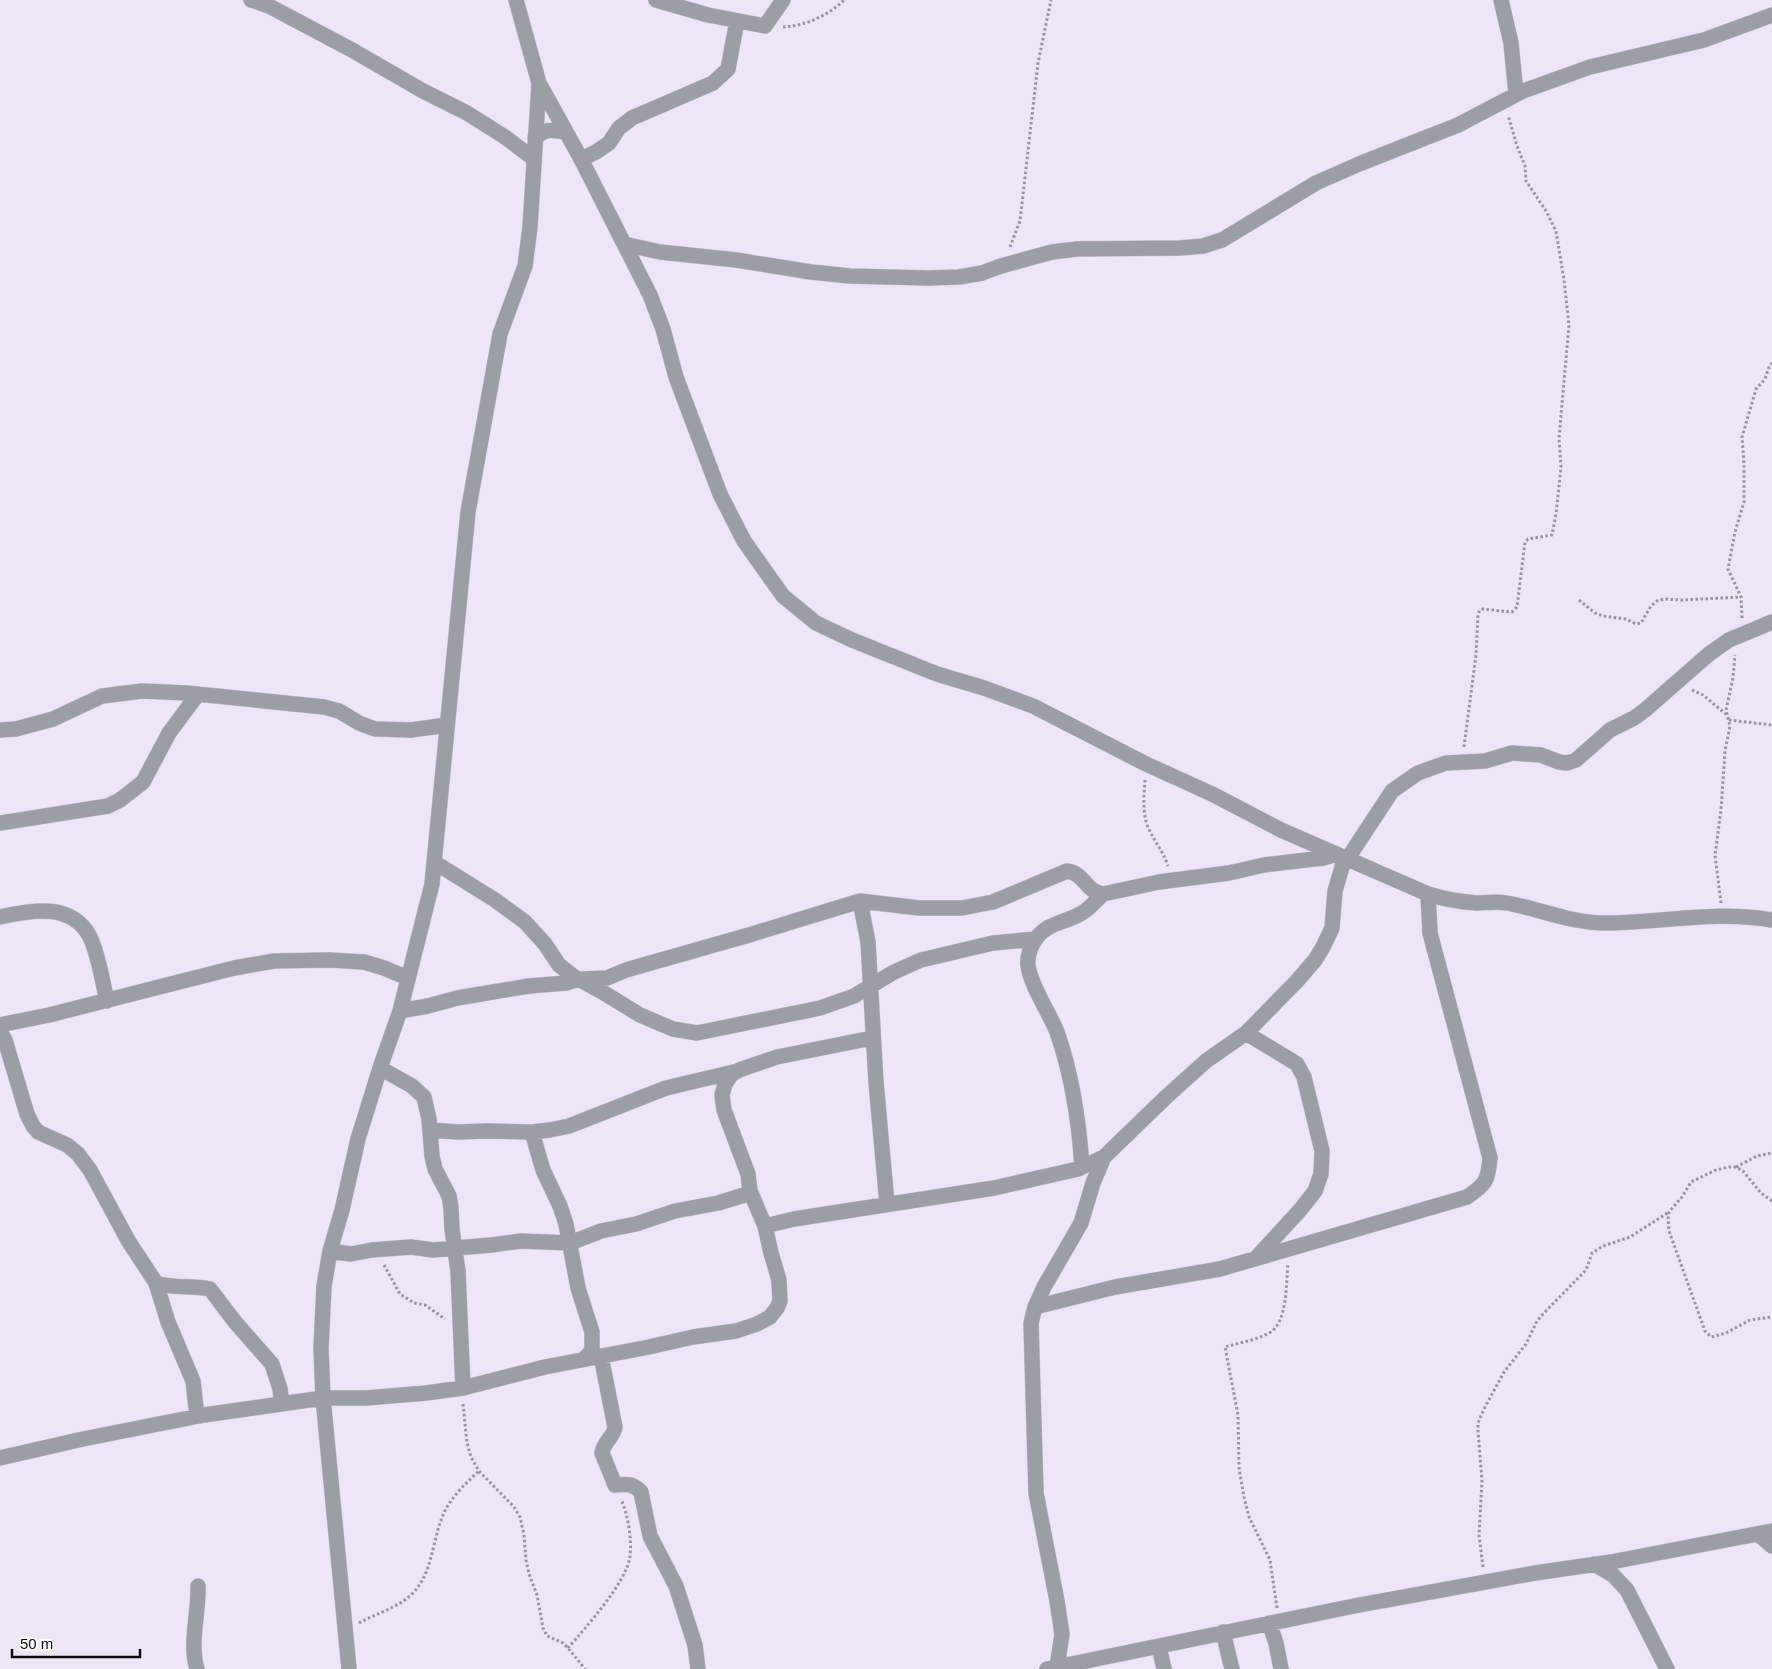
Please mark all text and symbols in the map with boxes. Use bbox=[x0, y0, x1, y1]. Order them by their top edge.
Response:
scale bar bbox=[12, 1626, 140, 1658]
text: 50 m bbox=[20, 1635, 53, 1652]

